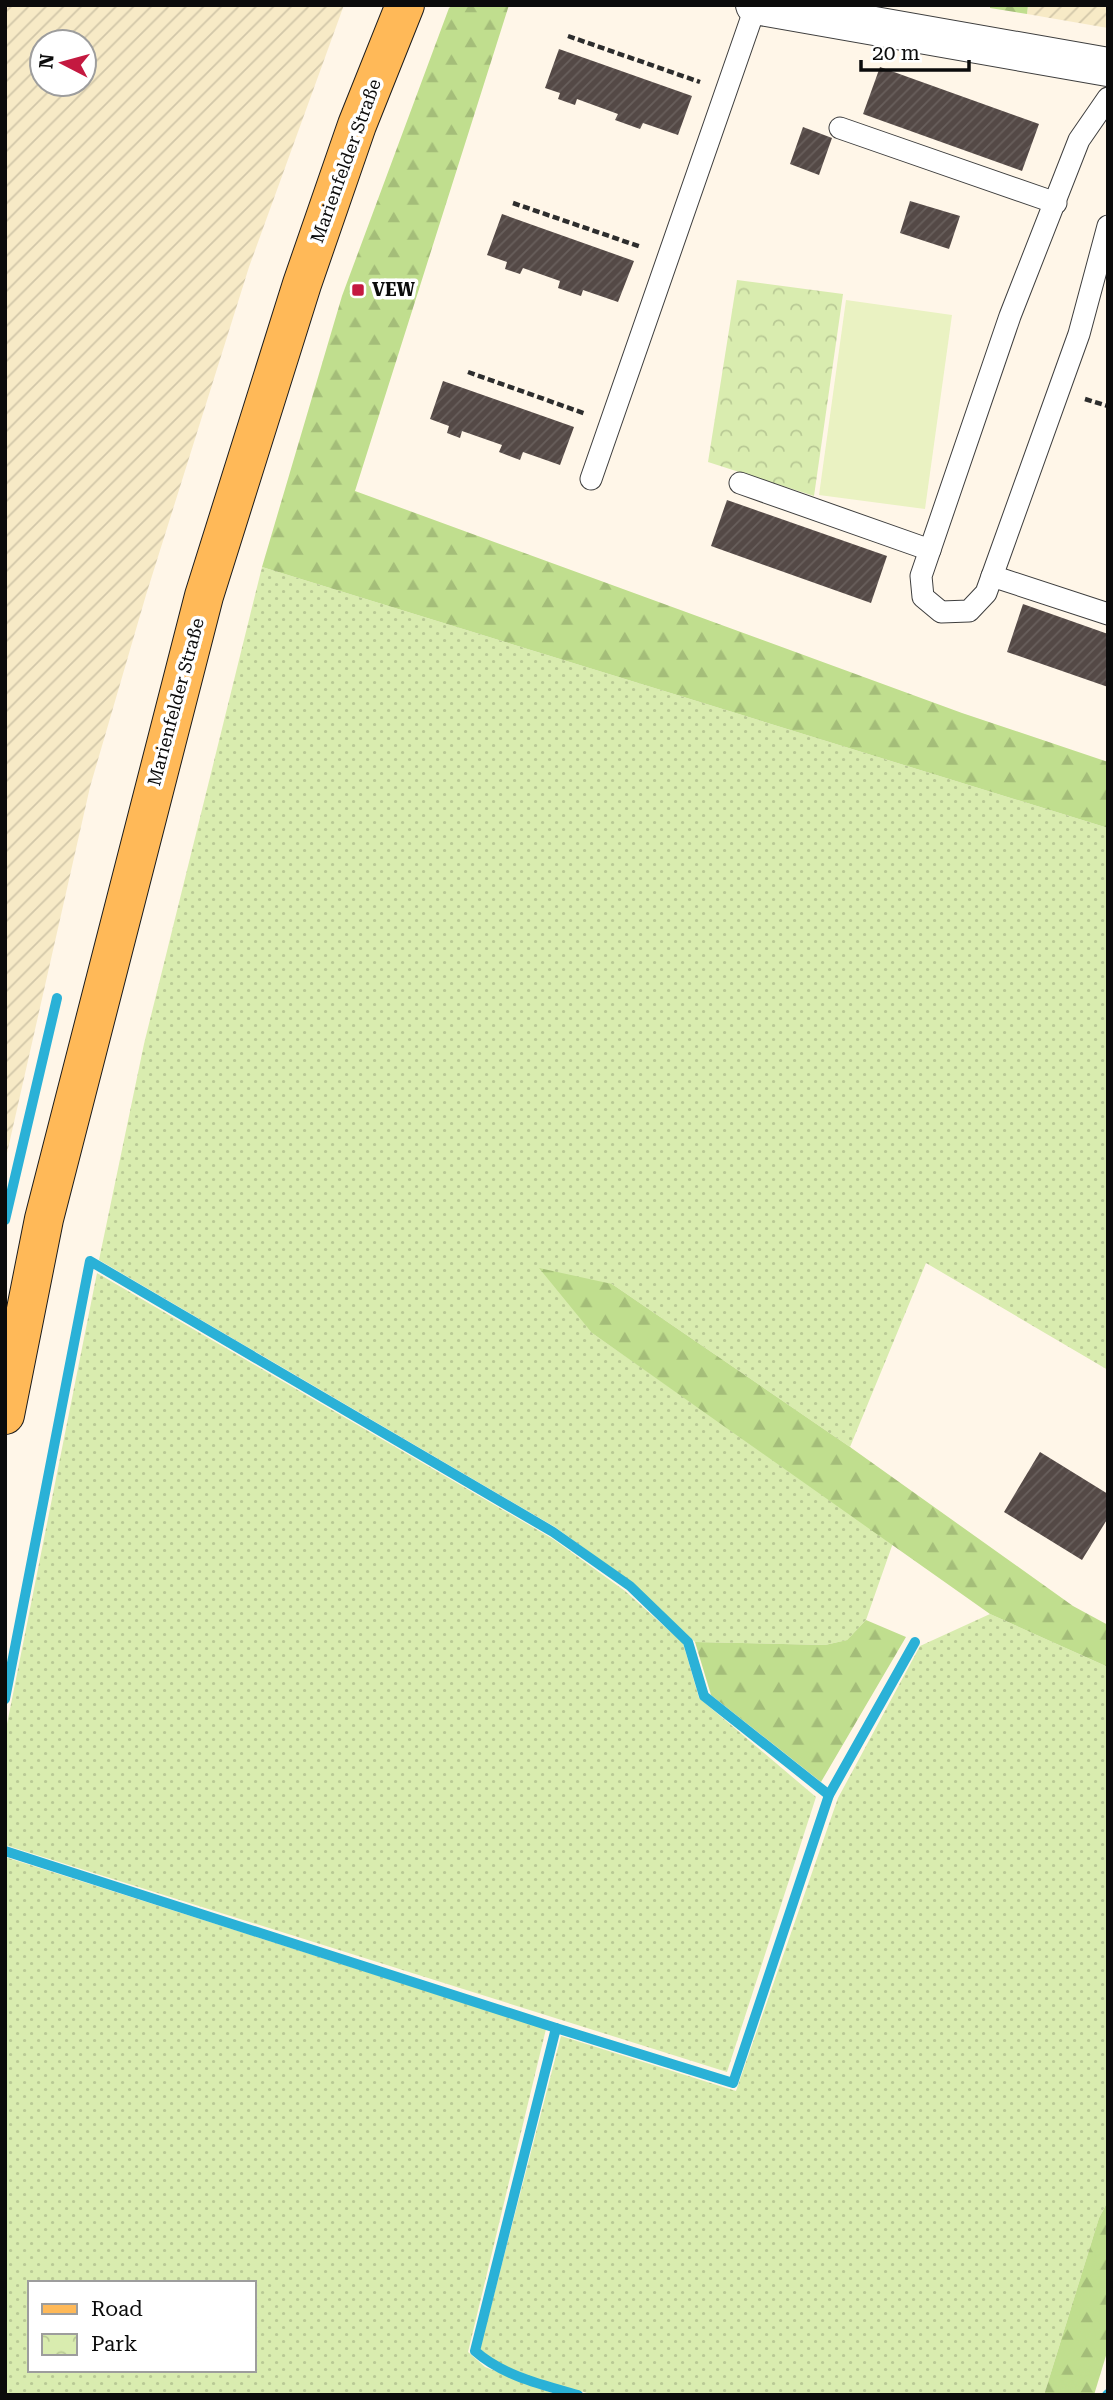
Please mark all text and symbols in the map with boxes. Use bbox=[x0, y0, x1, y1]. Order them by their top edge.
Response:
north arrow bbox=[28, 28, 98, 98]
scale bar bbox=[861, 28, 970, 72]
text: 20 m bbox=[872, 41, 920, 65]
text: N bbox=[34, 52, 59, 70]
street label: Marienfelder Straße bbox=[306, 76, 385, 246]
place label: VEW bbox=[372, 279, 415, 300]
marker: VEW bbox=[350, 282, 366, 298]
street label: Marienfelder Straße bbox=[143, 616, 208, 788]
legend bbox=[28, 2281, 256, 2372]
text: Road bbox=[91, 2297, 143, 2321]
text: Park bbox=[91, 2332, 137, 2356]

